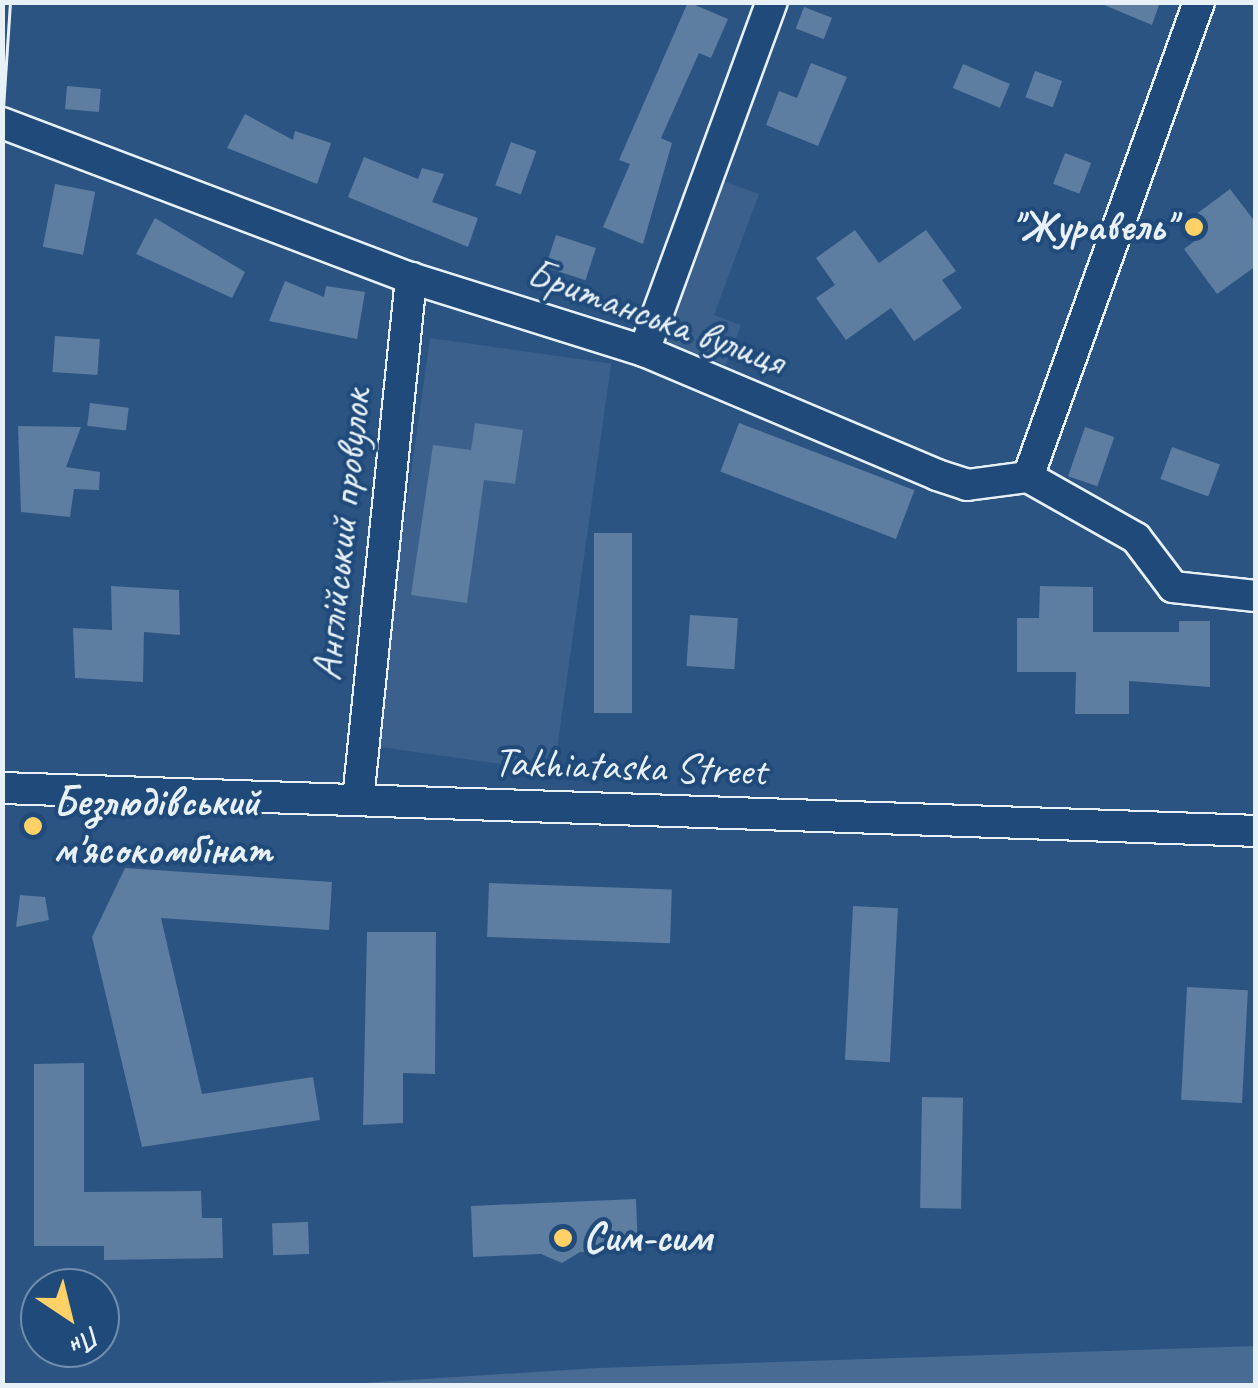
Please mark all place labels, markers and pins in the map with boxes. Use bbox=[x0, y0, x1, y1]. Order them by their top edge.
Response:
place label: "Журавель" bbox=[1011, 202, 1174, 252]
marker: "Журавель" bbox=[1183, 216, 1205, 238]
place label: Безлюдівський м'ясокомбінат bbox=[53, 777, 272, 876]
marker: Безлюдівський м'ясокомбінат bbox=[22, 815, 44, 837]
place label: Сим-сим bbox=[583, 1213, 712, 1263]
marker: Сим-сим bbox=[552, 1227, 574, 1249]

